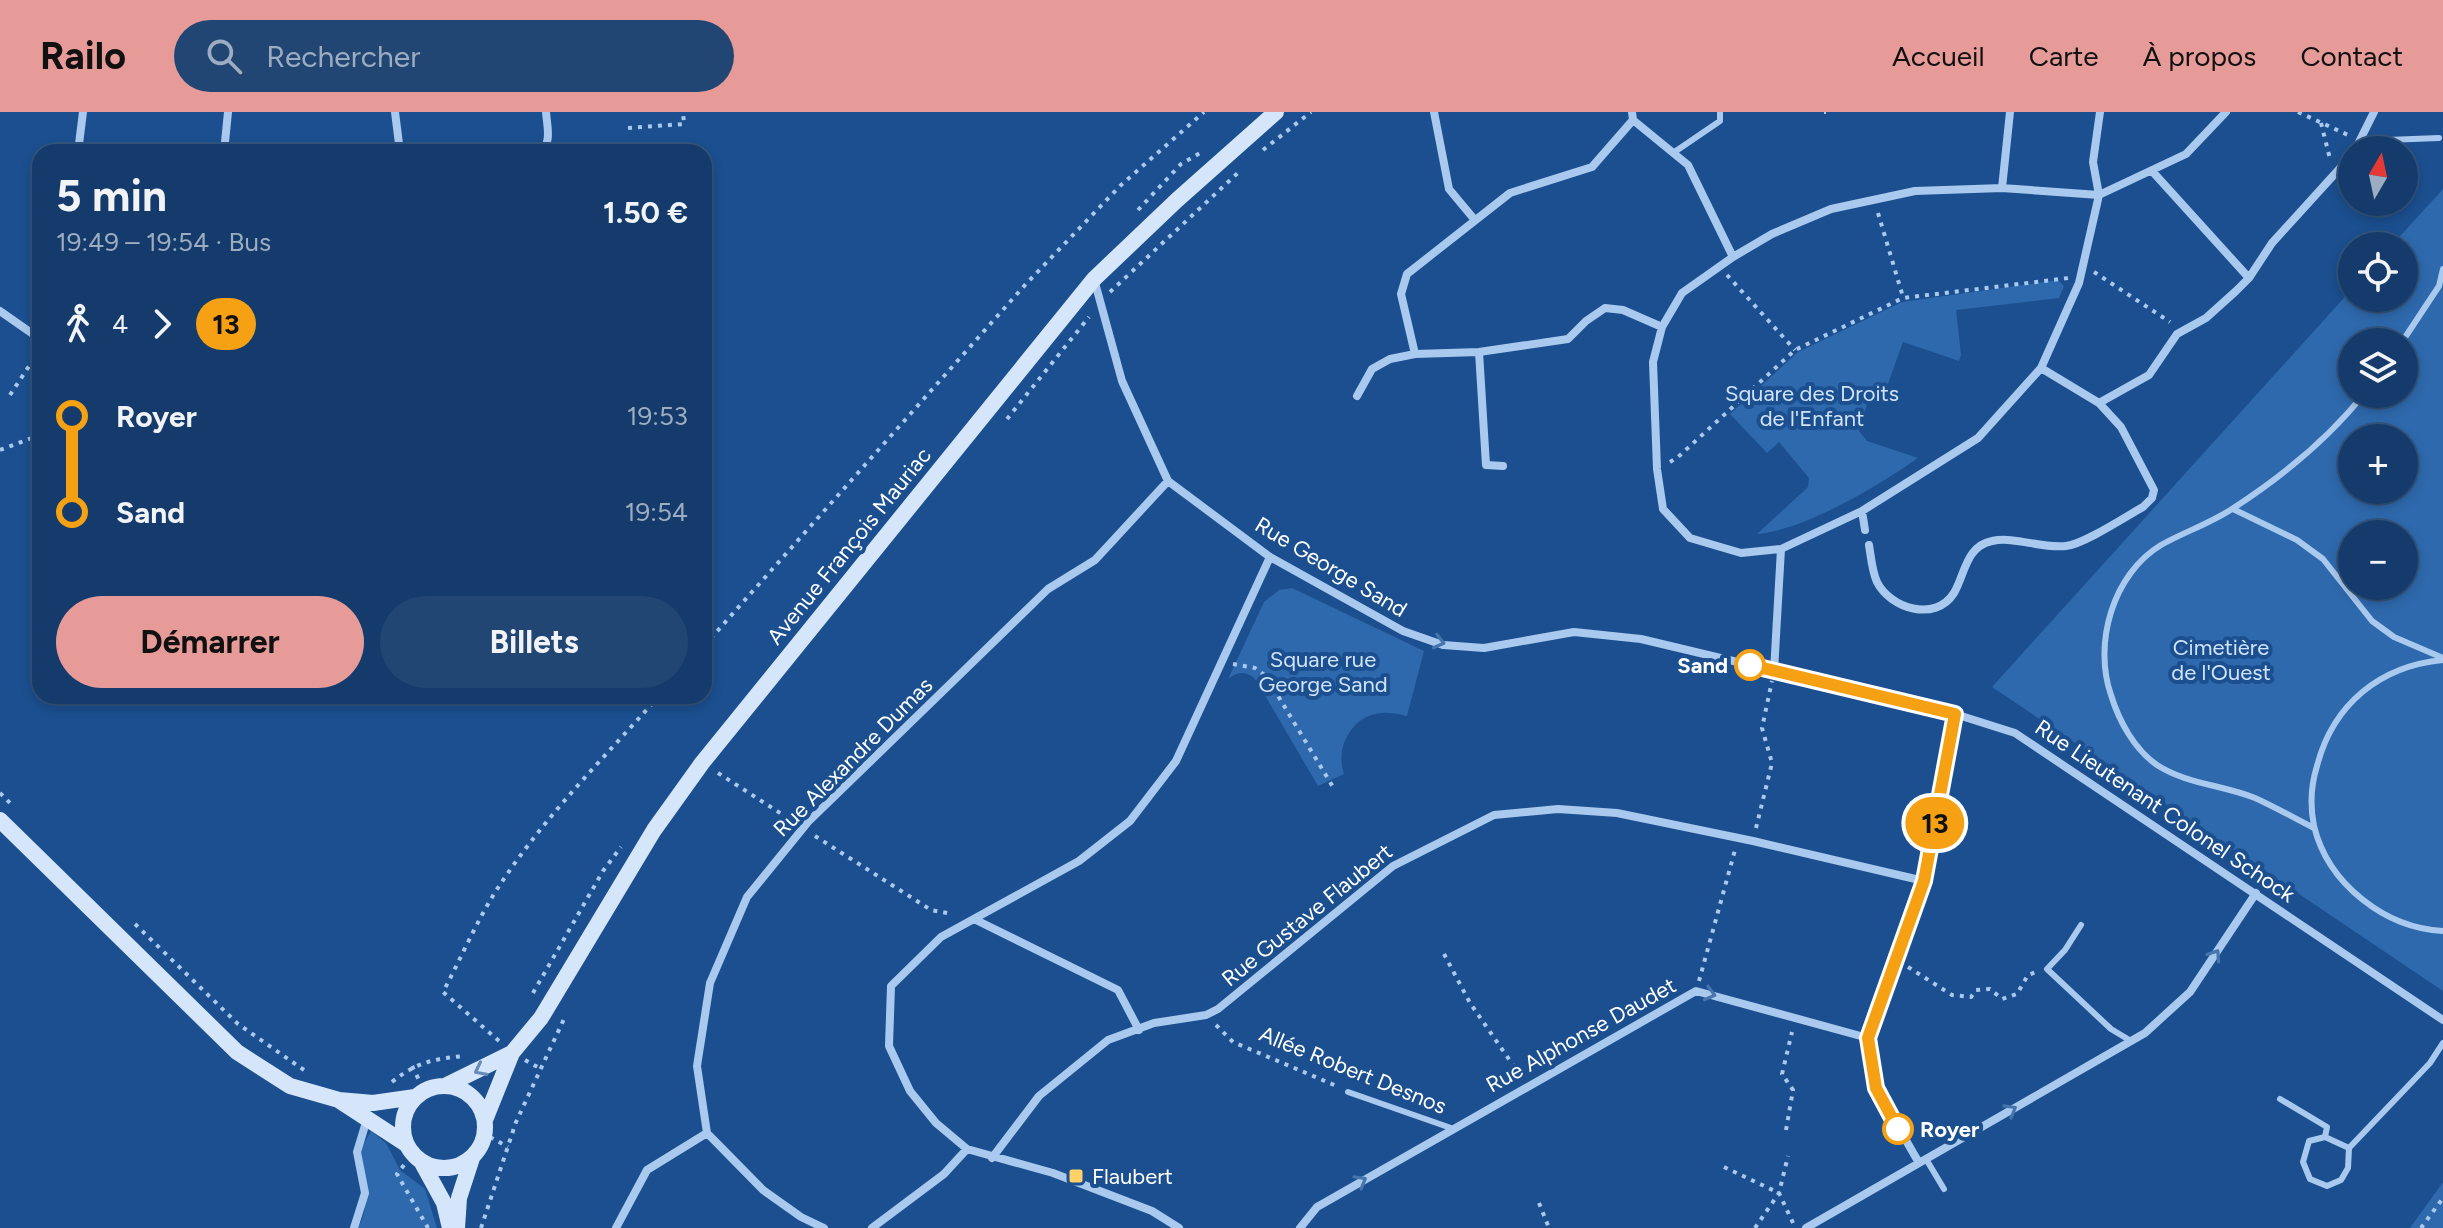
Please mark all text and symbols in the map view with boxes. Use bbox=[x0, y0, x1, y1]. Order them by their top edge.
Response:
search box bbox=[174, 20, 734, 92]
text: Railo bbox=[40, 33, 126, 79]
icon: search bbox=[202, 34, 246, 78]
text: Rechercher bbox=[266, 38, 420, 75]
text: Accueil bbox=[1892, 39, 1985, 73]
text: Carte bbox=[2029, 39, 2098, 73]
text: À propos bbox=[2142, 39, 2256, 73]
text: Contact bbox=[2300, 39, 2403, 73]
north arrow bbox=[2338, 136, 2418, 216]
map controls bbox=[2338, 136, 2418, 600]
text: 5 min bbox=[56, 169, 167, 222]
text: 1.50 € bbox=[603, 194, 688, 231]
text: 19:49 – 19:54 · Bus bbox=[56, 226, 271, 258]
button: locate bbox=[2338, 232, 2418, 312]
icon: walk bbox=[56, 302, 100, 346]
icon: forward bbox=[140, 302, 184, 346]
text: 13 bbox=[212, 307, 240, 341]
text: 4 bbox=[112, 308, 128, 340]
button: layers bbox=[2338, 328, 2418, 408]
park label: Square des Droits de l'Enfant bbox=[1725, 380, 1899, 432]
text: Royer bbox=[116, 398, 197, 435]
text: 19:53 bbox=[627, 400, 688, 432]
button: + bbox=[2338, 424, 2418, 504]
street label: Avenue François Mauriac bbox=[761, 442, 937, 650]
text: Sand bbox=[116, 494, 185, 531]
text: 19:54 bbox=[625, 496, 688, 528]
street label: Rue George Sand bbox=[1250, 511, 1412, 623]
button: − bbox=[2338, 520, 2418, 600]
button: Démarrer bbox=[56, 596, 364, 688]
button: Billets bbox=[380, 596, 688, 688]
one-way arrow bbox=[1431, 633, 1445, 650]
park label: Cimetière de l'Ouest bbox=[2171, 634, 2271, 686]
park label: Square rue George Sand bbox=[1258, 646, 1388, 698]
marker: Sand bbox=[1735, 650, 1765, 680]
place label: Sand bbox=[1677, 652, 1728, 679]
street label: Rue Alexandre Dumas bbox=[768, 672, 938, 842]
street label: Rue Lieutenant Colonel Schock bbox=[2030, 714, 2300, 908]
line badge: 13 bbox=[1899, 797, 1971, 849]
text: 13 bbox=[1921, 806, 1949, 840]
street label: Rue Gustave Flaubert bbox=[1216, 838, 1398, 992]
one-way arrow bbox=[2205, 949, 2220, 964]
street label: Rue Alphonse Daudet bbox=[1481, 972, 1681, 1098]
one-way arrow bbox=[1703, 985, 1717, 1002]
street label: Allée Robert Desnos bbox=[1256, 1020, 1450, 1120]
one-way arrow bbox=[474, 1060, 489, 1076]
one-way arrow bbox=[2002, 1104, 2017, 1120]
marker: Royer bbox=[1883, 1114, 1913, 1144]
place label: Royer bbox=[1920, 1116, 1980, 1143]
place label: Flaubert bbox=[1092, 1163, 1173, 1190]
marker: Flaubert bbox=[1067, 1167, 1085, 1185]
one-way arrow bbox=[1352, 1175, 1367, 1191]

